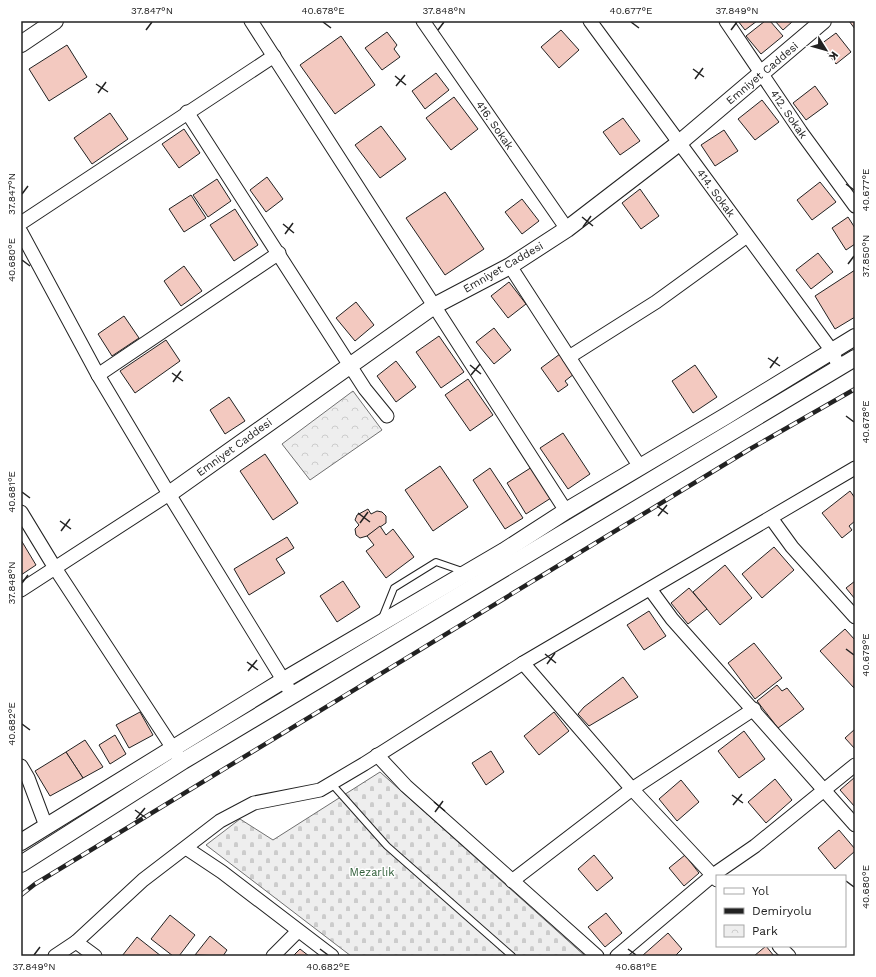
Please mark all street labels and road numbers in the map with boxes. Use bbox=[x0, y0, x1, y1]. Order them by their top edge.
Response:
street label: Emniyet Caddesi bbox=[724, 39, 801, 107]
street label: 412. Sokak bbox=[767, 87, 810, 141]
street label: 416. Sokak bbox=[473, 98, 516, 152]
street label: 414. Sokak bbox=[694, 167, 737, 220]
street label: Emniyet Caddesi bbox=[461, 239, 546, 296]
street label: Emniyet Caddesi bbox=[194, 416, 275, 479]

